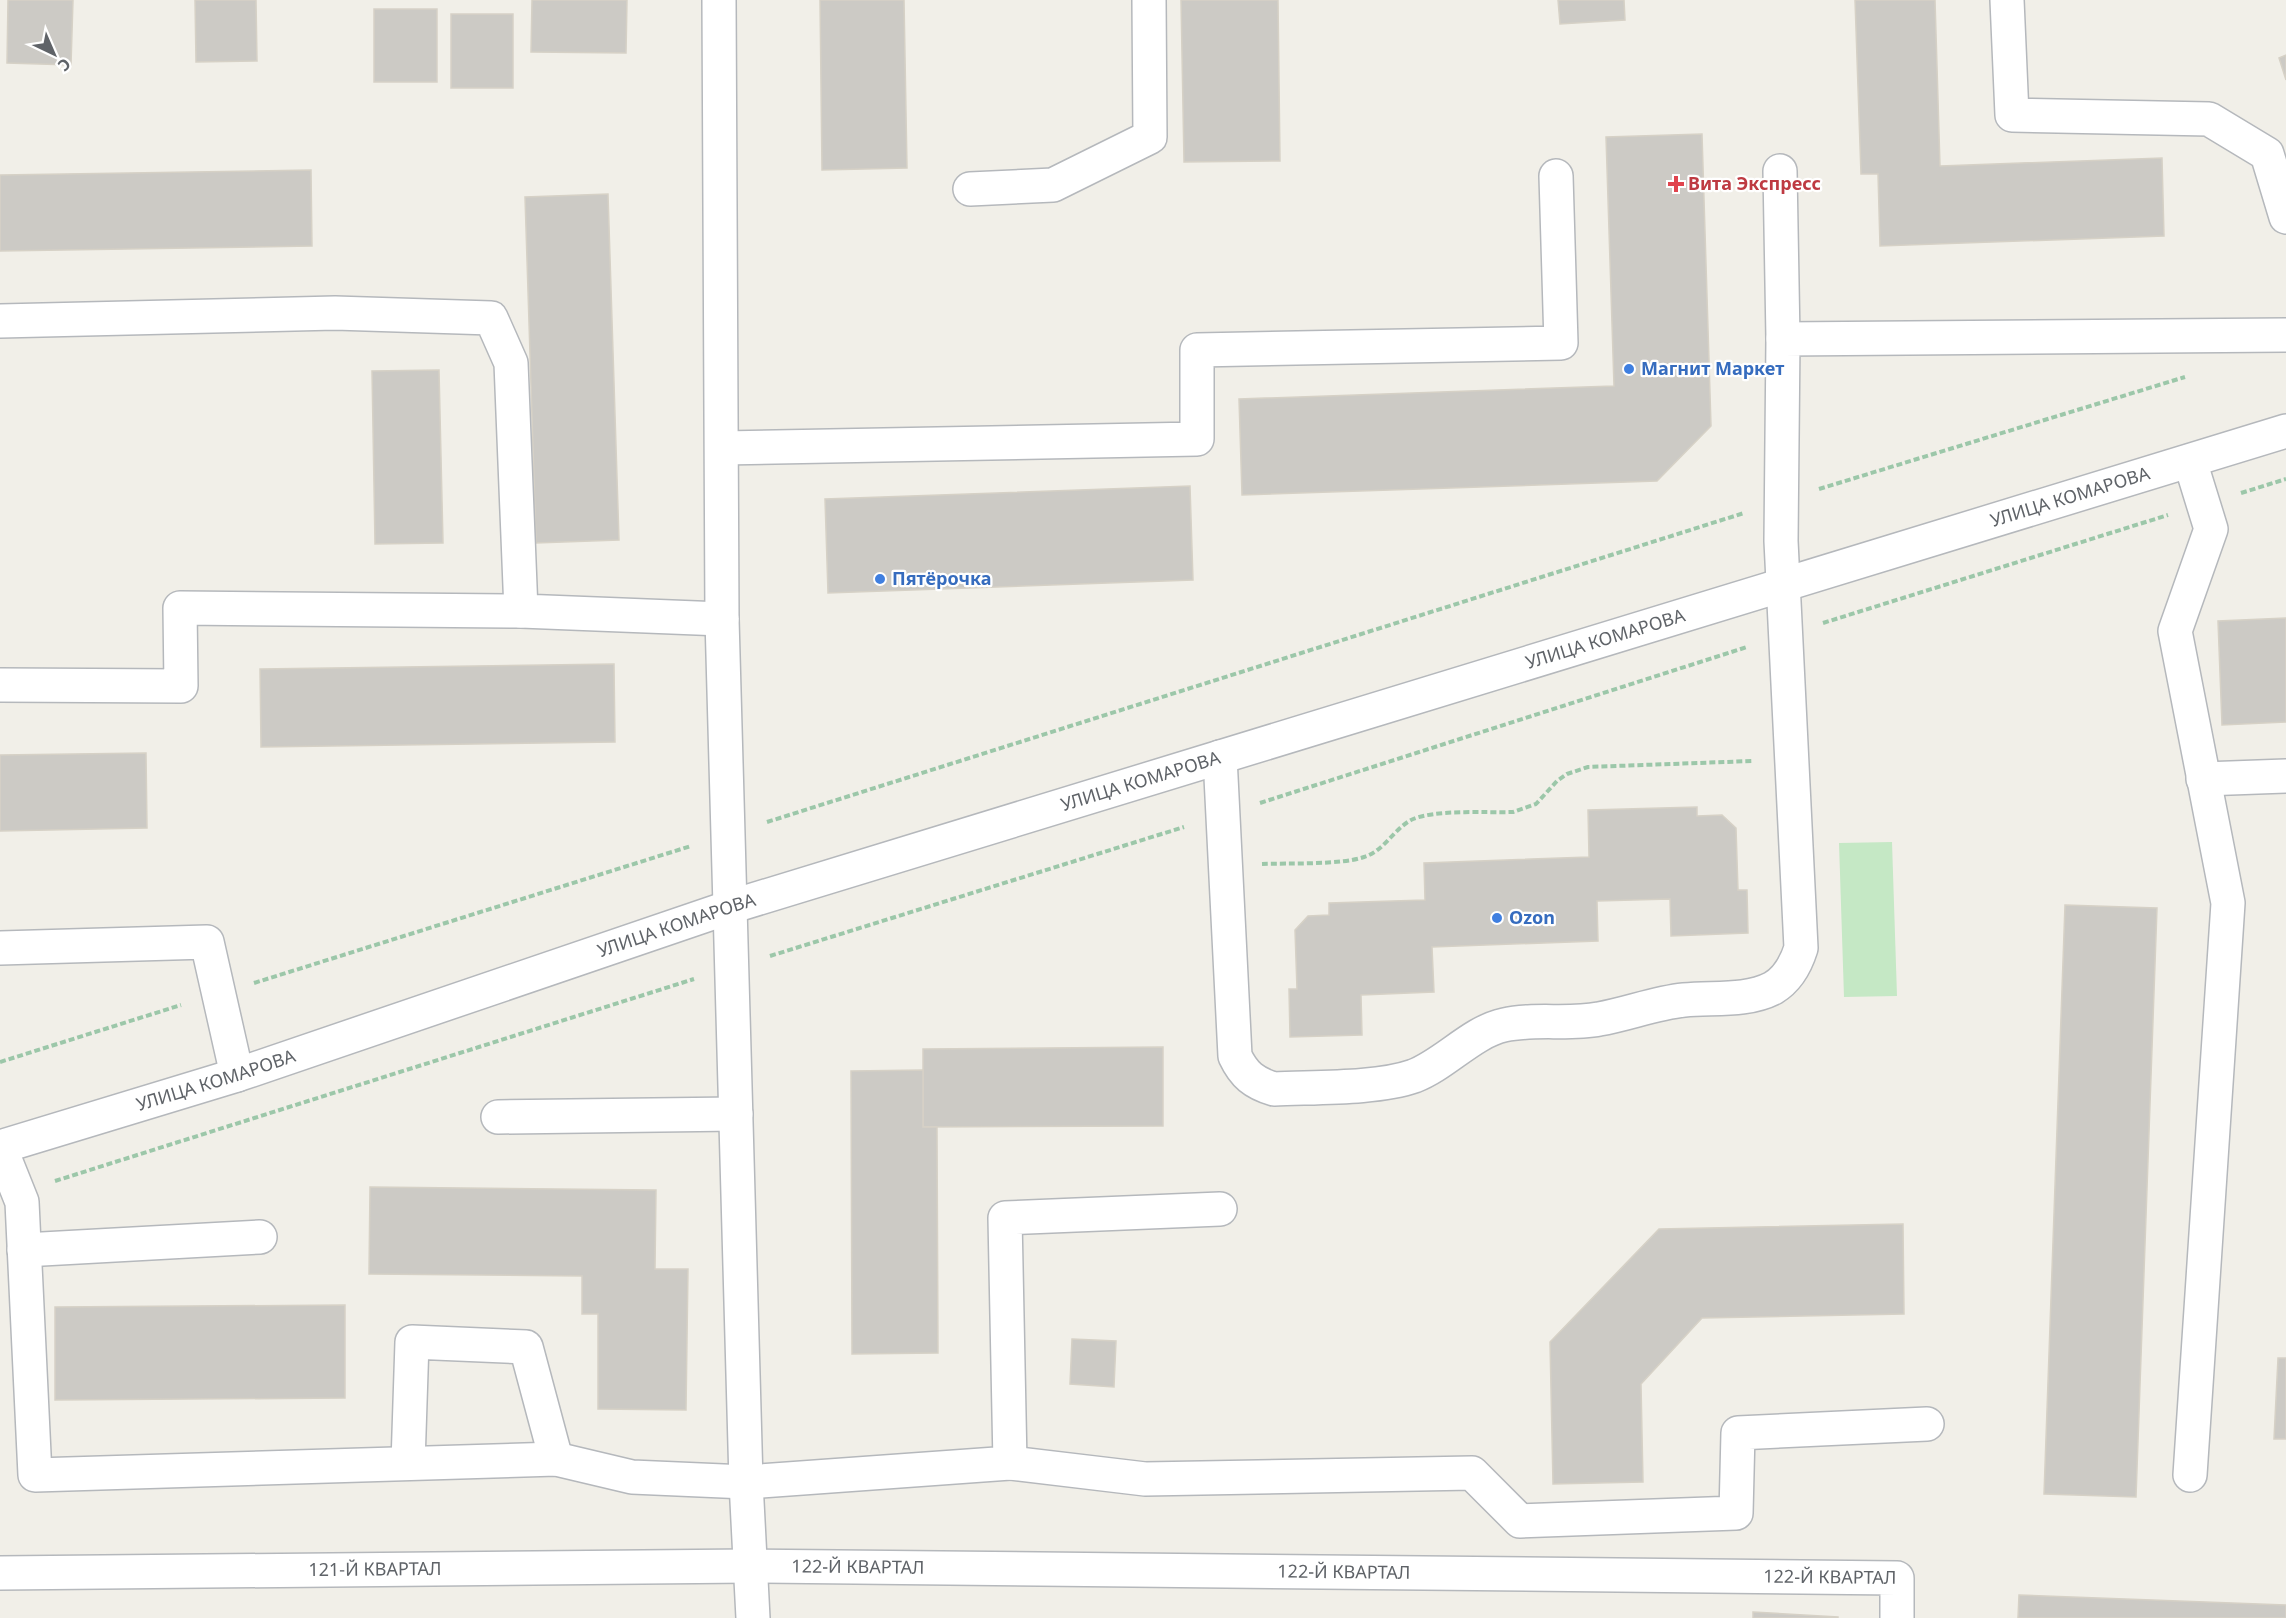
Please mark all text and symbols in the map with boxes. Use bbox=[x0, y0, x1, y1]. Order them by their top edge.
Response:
north arrow bbox=[24, 24, 84, 84]
text: С bbox=[53, 53, 76, 76]
place label: Вита Экспресс bbox=[1688, 171, 1821, 195]
marker: Вита Экспресс bbox=[1669, 177, 1683, 191]
place label: Магнит Маркет bbox=[1641, 356, 1784, 380]
marker: Магнит Маркет bbox=[1622, 362, 1636, 376]
street label: УЛИЦА КОМАРОВА bbox=[1987, 460, 2153, 532]
place label: Пятёрочка bbox=[892, 566, 991, 590]
marker: Пятёрочка bbox=[873, 572, 887, 586]
street label: УЛИЦА КОМАРОВА bbox=[1523, 602, 1688, 674]
street label: УЛИЦА КОМАРОВА bbox=[1058, 745, 1223, 816]
street label: УЛИЦА КОМАРОВА bbox=[594, 887, 759, 962]
place label: Ozon bbox=[1509, 905, 1555, 929]
marker: Ozon bbox=[1490, 911, 1504, 925]
street label: УЛИЦА КОМАРОВА bbox=[133, 1043, 299, 1116]
street label: 122-Й КВАРТАЛ bbox=[791, 1553, 925, 1579]
street label: 121-Й КВАРТАЛ bbox=[308, 1556, 442, 1581]
street label: 122-Й КВАРТАЛ bbox=[1277, 1559, 1411, 1584]
street label: 122-Й КВАРТАЛ bbox=[1763, 1564, 1897, 1589]

